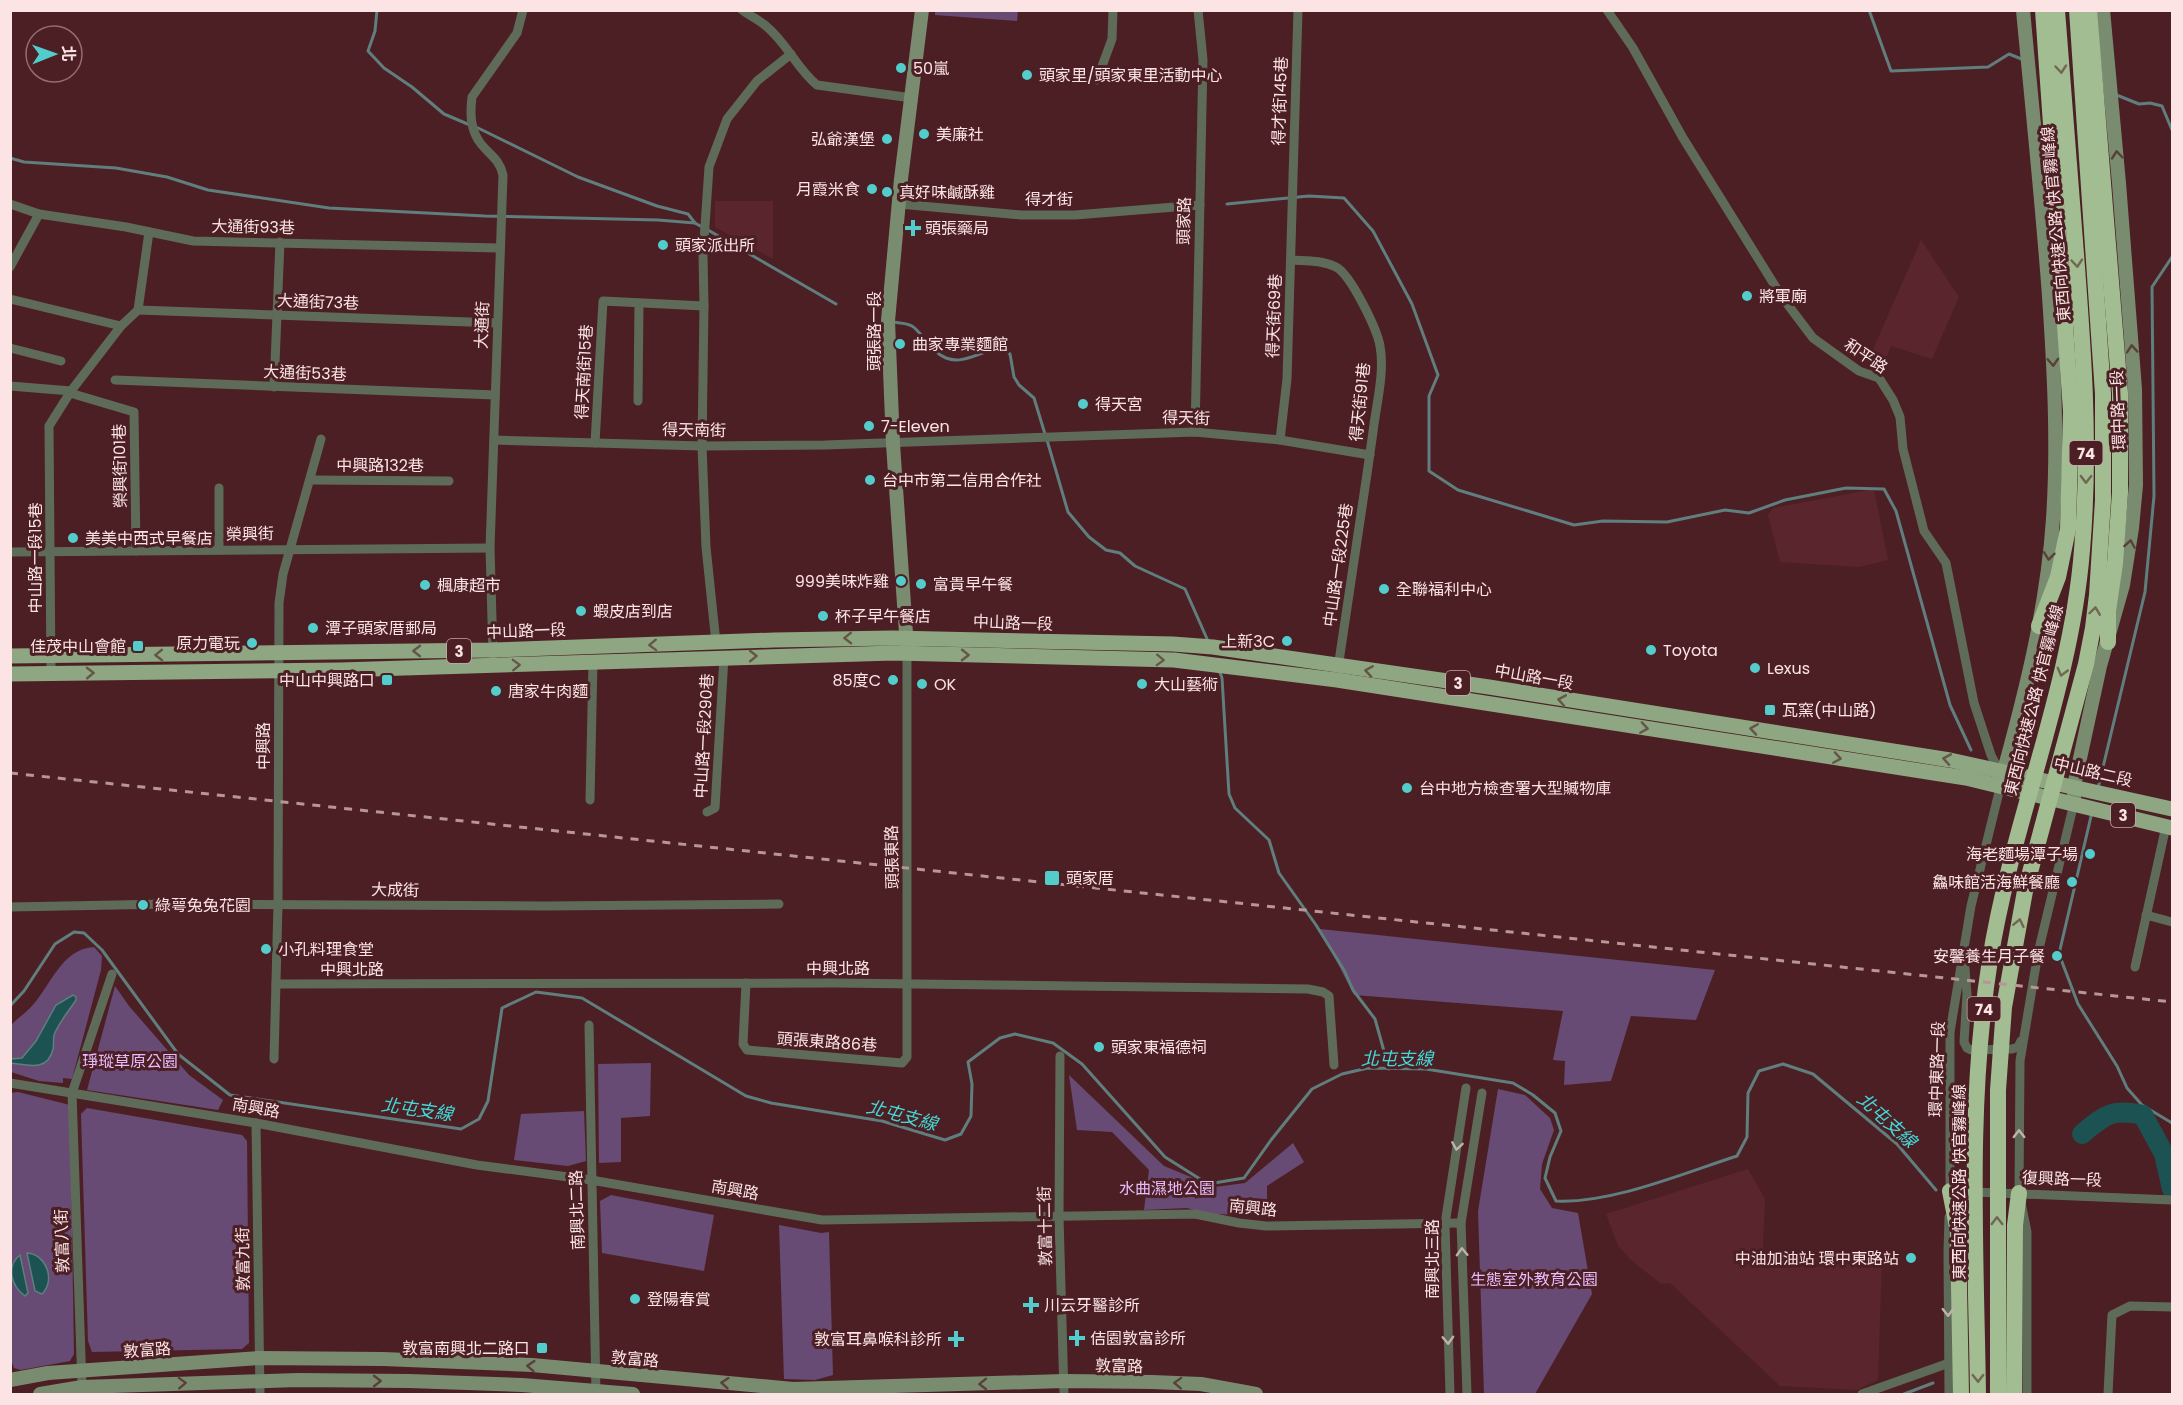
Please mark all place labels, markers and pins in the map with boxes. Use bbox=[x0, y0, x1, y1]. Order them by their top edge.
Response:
place label: 50嵐 bbox=[913, 57, 949, 80]
marker: 50嵐 bbox=[894, 61, 908, 75]
place label: 頭家里/頭家東里活動中心 bbox=[1039, 64, 1223, 87]
marker: 頭家里/頭家東里活動中心 bbox=[1020, 68, 1034, 82]
place label: 美廉社 bbox=[936, 123, 984, 146]
marker: 美廉社 bbox=[917, 127, 931, 141]
place label: 弘爺漢堡 bbox=[811, 128, 875, 151]
marker: 弘爺漢堡 bbox=[880, 132, 894, 146]
place label: 月霞米食 bbox=[796, 178, 860, 201]
place label: 真好味鹹酥雞 bbox=[899, 181, 995, 204]
marker: 月霞米食 bbox=[865, 182, 879, 196]
marker: 真好味鹹酥雞 bbox=[880, 185, 894, 199]
place label: 頭張藥局 bbox=[925, 217, 989, 240]
marker: 頭張藥局 bbox=[906, 221, 920, 235]
place label: 頭家派出所 bbox=[675, 234, 755, 257]
marker: 頭家派出所 bbox=[656, 238, 670, 252]
place label: 將軍廟 bbox=[1759, 285, 1807, 308]
marker: 將軍廟 bbox=[1740, 289, 1754, 303]
place label: 曲家專業麵館 bbox=[912, 333, 1008, 356]
marker: 曲家專業麵館 bbox=[893, 337, 907, 351]
place label: 得天宮 bbox=[1095, 393, 1143, 416]
marker: 得天宮 bbox=[1076, 397, 1090, 411]
place label: 7-Eleven bbox=[881, 415, 950, 438]
marker: 7-Eleven bbox=[862, 419, 876, 433]
place label: 台中市第二信用合作社 bbox=[882, 469, 1042, 492]
marker: 台中市第二信用合作社 bbox=[863, 473, 877, 487]
place label: 美美中西式早餐店 bbox=[85, 527, 213, 550]
marker: 美美中西式早餐店 bbox=[66, 531, 80, 545]
place label: 999美味炸雞 bbox=[795, 570, 889, 593]
place label: 富貴早午餐 bbox=[933, 573, 1013, 596]
place label: 楓康超市 bbox=[437, 574, 501, 597]
marker: 999美味炸雞 bbox=[894, 574, 908, 588]
marker: 富貴早午餐 bbox=[914, 577, 928, 591]
marker: 楓康超市 bbox=[418, 578, 432, 592]
place label: 全聯福利中心 bbox=[1396, 578, 1492, 601]
marker: 全聯福利中心 bbox=[1377, 582, 1391, 596]
place label: 蝦皮店到店 bbox=[593, 600, 673, 623]
marker: 蝦皮店到店 bbox=[574, 604, 588, 618]
place label: 杯子早午餐店 bbox=[835, 605, 931, 628]
marker: 杯子早午餐店 bbox=[816, 609, 830, 623]
place label: 潭子頭家厝郵局 bbox=[325, 617, 437, 640]
marker: 潭子頭家厝郵局 bbox=[306, 621, 320, 635]
place label: 上新3C bbox=[1221, 630, 1275, 653]
place label: 原力電玩 bbox=[176, 632, 240, 655]
marker: 上新3C bbox=[1280, 634, 1294, 648]
place label: 佳茂中山會館 bbox=[30, 635, 126, 658]
marker: 原力電玩 bbox=[245, 636, 259, 650]
marker: 佳茂中山會館 bbox=[131, 639, 145, 653]
place label: Toyota bbox=[1663, 639, 1718, 662]
marker: Toyota bbox=[1644, 643, 1658, 657]
place label: Lexus bbox=[1767, 657, 1810, 680]
marker: Lexus bbox=[1748, 661, 1762, 675]
place label: 中山中興路口 bbox=[279, 669, 375, 692]
place label: 85度C bbox=[833, 669, 881, 692]
marker: 中山中興路口 bbox=[380, 673, 394, 687]
marker: 85度C bbox=[886, 673, 900, 687]
place label: OK bbox=[934, 673, 957, 696]
place label: 大山藝術 bbox=[1154, 673, 1218, 696]
marker: OK bbox=[915, 677, 929, 691]
marker: 大山藝術 bbox=[1135, 677, 1149, 691]
place label: 唐家牛肉麵 bbox=[508, 680, 588, 703]
marker: 唐家牛肉麵 bbox=[489, 684, 503, 698]
place label: 瓦窯(中山路) bbox=[1782, 699, 1877, 722]
marker: 瓦窯(中山路) bbox=[1763, 703, 1777, 717]
place label: 台中地方檢查署大型贓物庫 bbox=[1419, 777, 1611, 800]
marker: 台中地方檢查署大型贓物庫 bbox=[1400, 781, 1414, 795]
place label: 海老麵場潭子場 bbox=[1966, 843, 2078, 866]
marker: 海老麵場潭子場 bbox=[2083, 847, 2097, 861]
place label: 頭家厝 bbox=[1066, 867, 1114, 890]
marker: 頭家厝 bbox=[1043, 869, 1061, 887]
place label: 鱻味館活海鮮餐廳 bbox=[1932, 871, 2060, 894]
marker: 鱻味館活海鮮餐廳 bbox=[2065, 875, 2079, 889]
place label: 綠萼兔兔花園 bbox=[155, 894, 251, 917]
marker: 綠萼兔兔花園 bbox=[136, 898, 150, 912]
place label: 小孔料理食堂 bbox=[278, 938, 374, 961]
marker: 小孔料理食堂 bbox=[259, 942, 273, 956]
place label: 安馨養生月子餐 bbox=[1933, 945, 2045, 968]
marker: 安馨養生月子餐 bbox=[2050, 949, 2064, 963]
place label: 頭家東福德祠 bbox=[1111, 1036, 1207, 1059]
marker: 頭家東福德祠 bbox=[1092, 1040, 1106, 1054]
place label: 中油加油站 環中東路站 bbox=[1735, 1247, 1899, 1270]
marker: 中油加油站 環中東路站 bbox=[1904, 1251, 1918, 1265]
place label: 登陽春賞 bbox=[647, 1288, 711, 1311]
marker: 登陽春賞 bbox=[628, 1292, 642, 1306]
place label: 川云牙醫診所 bbox=[1044, 1294, 1140, 1317]
marker: 川云牙醫診所 bbox=[1022, 1296, 1040, 1314]
place label: 佶園敦富診所 bbox=[1090, 1327, 1186, 1350]
place label: 敦富耳鼻喉科診所 bbox=[814, 1328, 942, 1351]
marker: 佶園敦富診所 bbox=[1068, 1329, 1086, 1347]
marker: 敦富耳鼻喉科診所 bbox=[947, 1330, 965, 1348]
place label: 敦富南興北二路口 bbox=[402, 1337, 530, 1360]
marker: 敦富南興北二路口 bbox=[535, 1341, 549, 1355]

